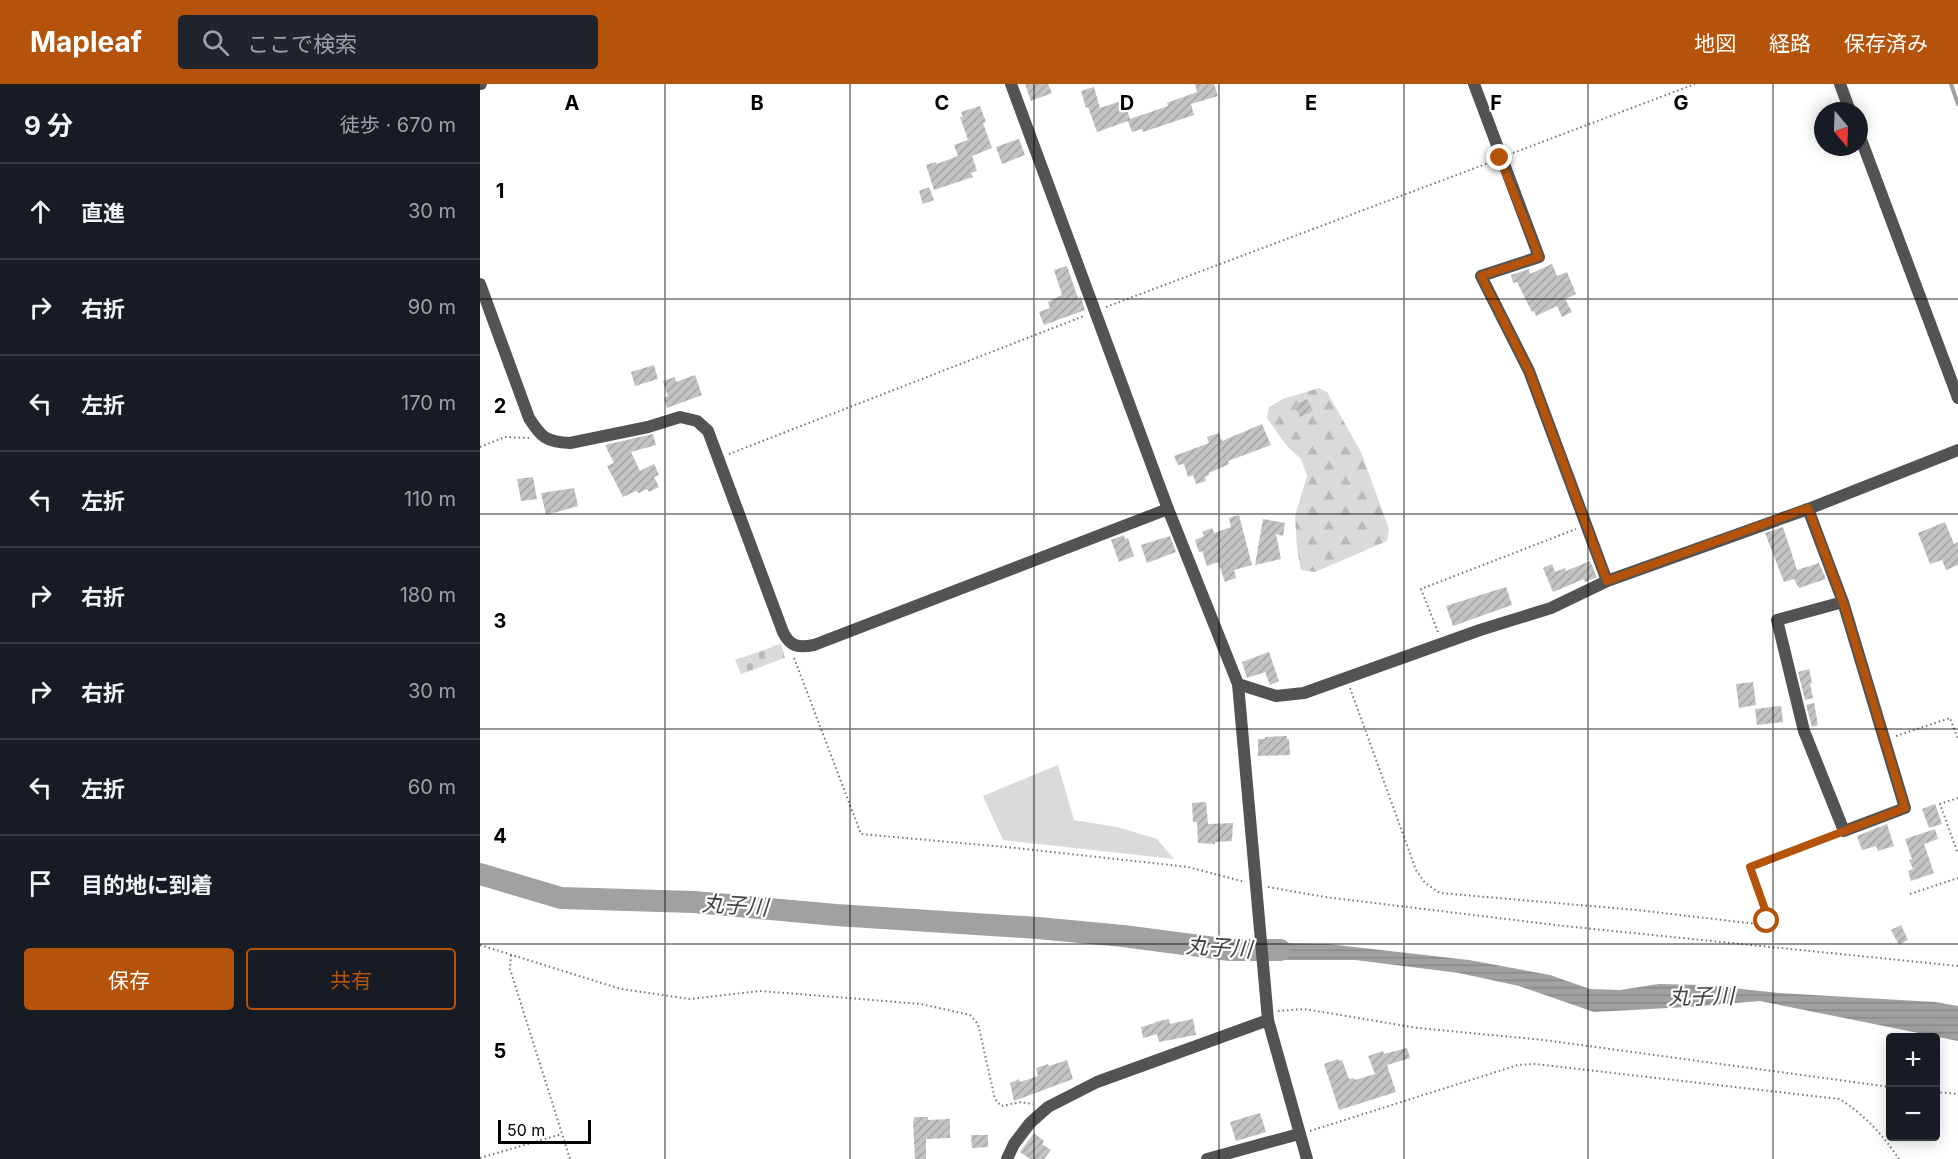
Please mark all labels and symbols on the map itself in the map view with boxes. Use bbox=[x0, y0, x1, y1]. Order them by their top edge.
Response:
text: A bbox=[565, 91, 580, 115]
text: B bbox=[750, 91, 764, 115]
text: C bbox=[935, 91, 949, 115]
text: D bbox=[1120, 91, 1134, 115]
text: E bbox=[1305, 91, 1317, 115]
text: F bbox=[1490, 91, 1502, 115]
text: G bbox=[1673, 91, 1689, 115]
north arrow bbox=[1814, 102, 1868, 156]
route end bbox=[1486, 144, 1512, 170]
text: 1 bbox=[496, 179, 504, 203]
text: 2 bbox=[494, 394, 506, 418]
text: 3 bbox=[494, 609, 506, 633]
text: 4 bbox=[493, 824, 507, 848]
water label: 丸子川 bbox=[701, 890, 771, 920]
route start bbox=[1753, 907, 1779, 933]
water label: 丸子川 bbox=[1185, 932, 1255, 962]
water label: 丸子川 bbox=[1668, 982, 1736, 1010]
text: 5 bbox=[494, 1039, 506, 1063]
scale bar bbox=[498, 1117, 591, 1144]

